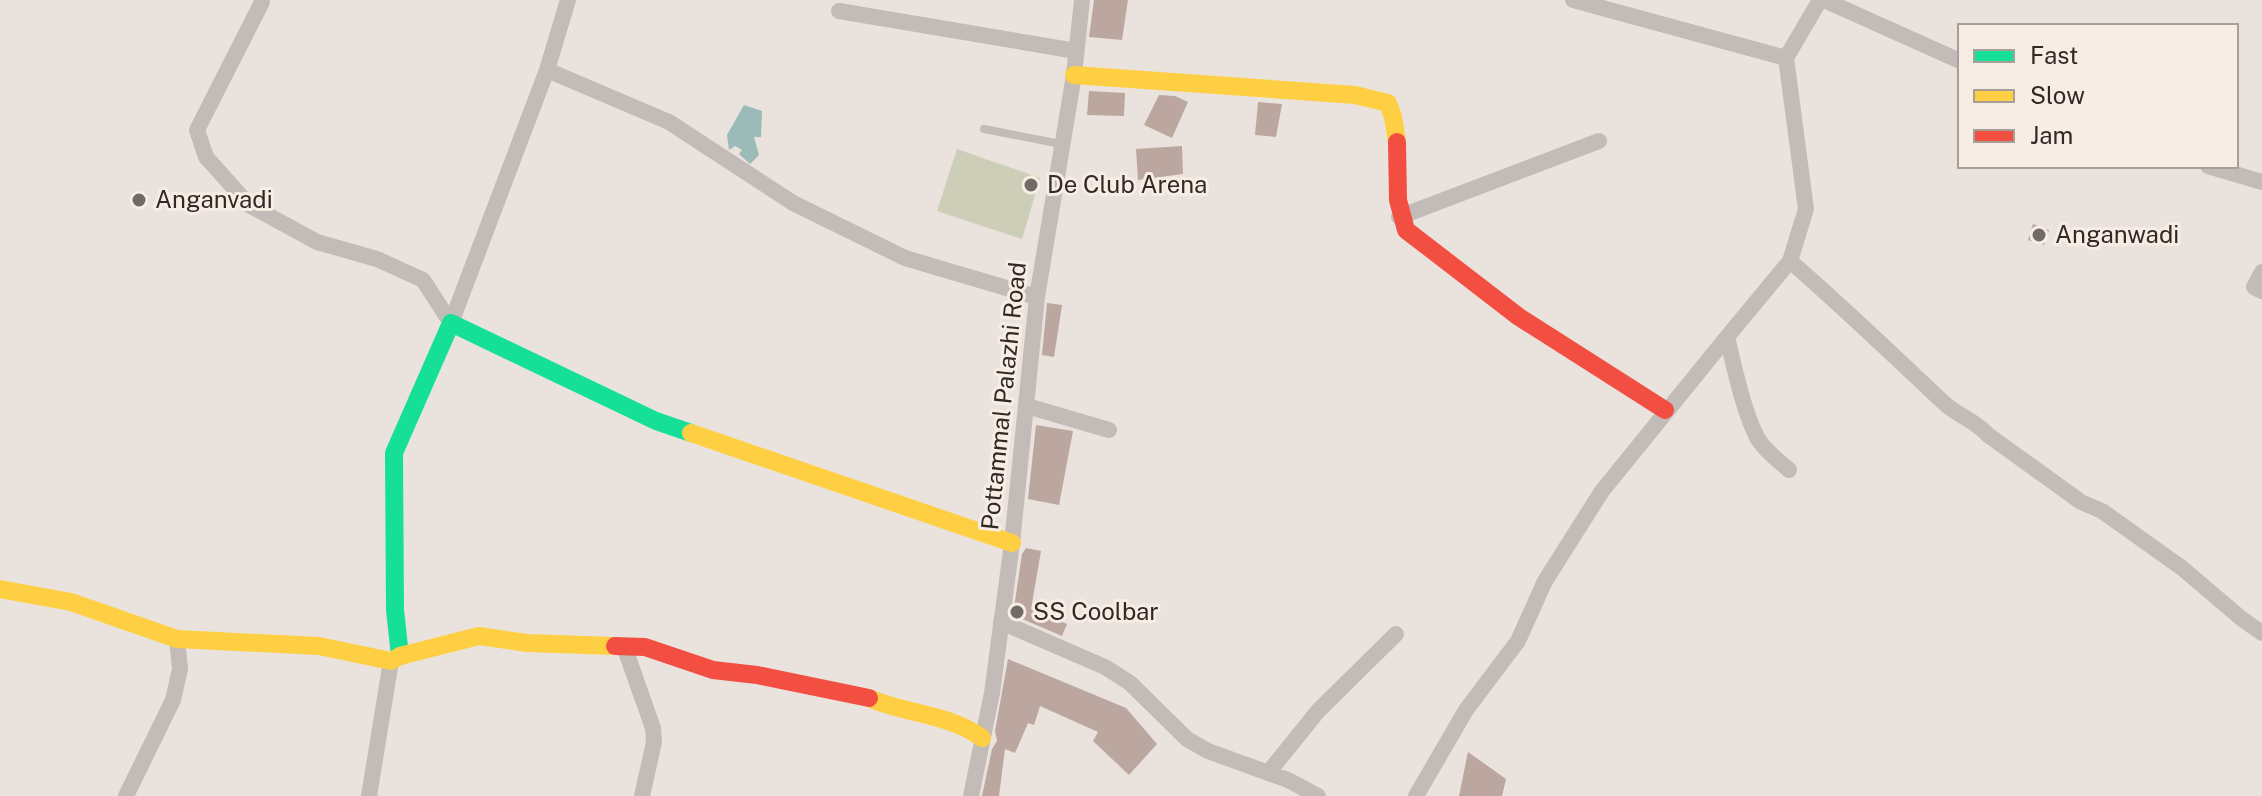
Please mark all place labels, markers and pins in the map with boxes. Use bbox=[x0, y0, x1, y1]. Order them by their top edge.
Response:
place label: De Club Arena bbox=[1047, 170, 1207, 198]
marker: De Club Arena bbox=[1022, 176, 1040, 194]
place label: Anganvadi bbox=[155, 185, 273, 213]
marker: Anganvadi bbox=[130, 191, 148, 209]
place label: Anganwadi bbox=[2055, 220, 2179, 248]
marker: Anganwadi bbox=[2030, 226, 2048, 244]
place label: SS Coolbar bbox=[1033, 597, 1159, 625]
marker: SS Coolbar bbox=[1008, 603, 1026, 621]

